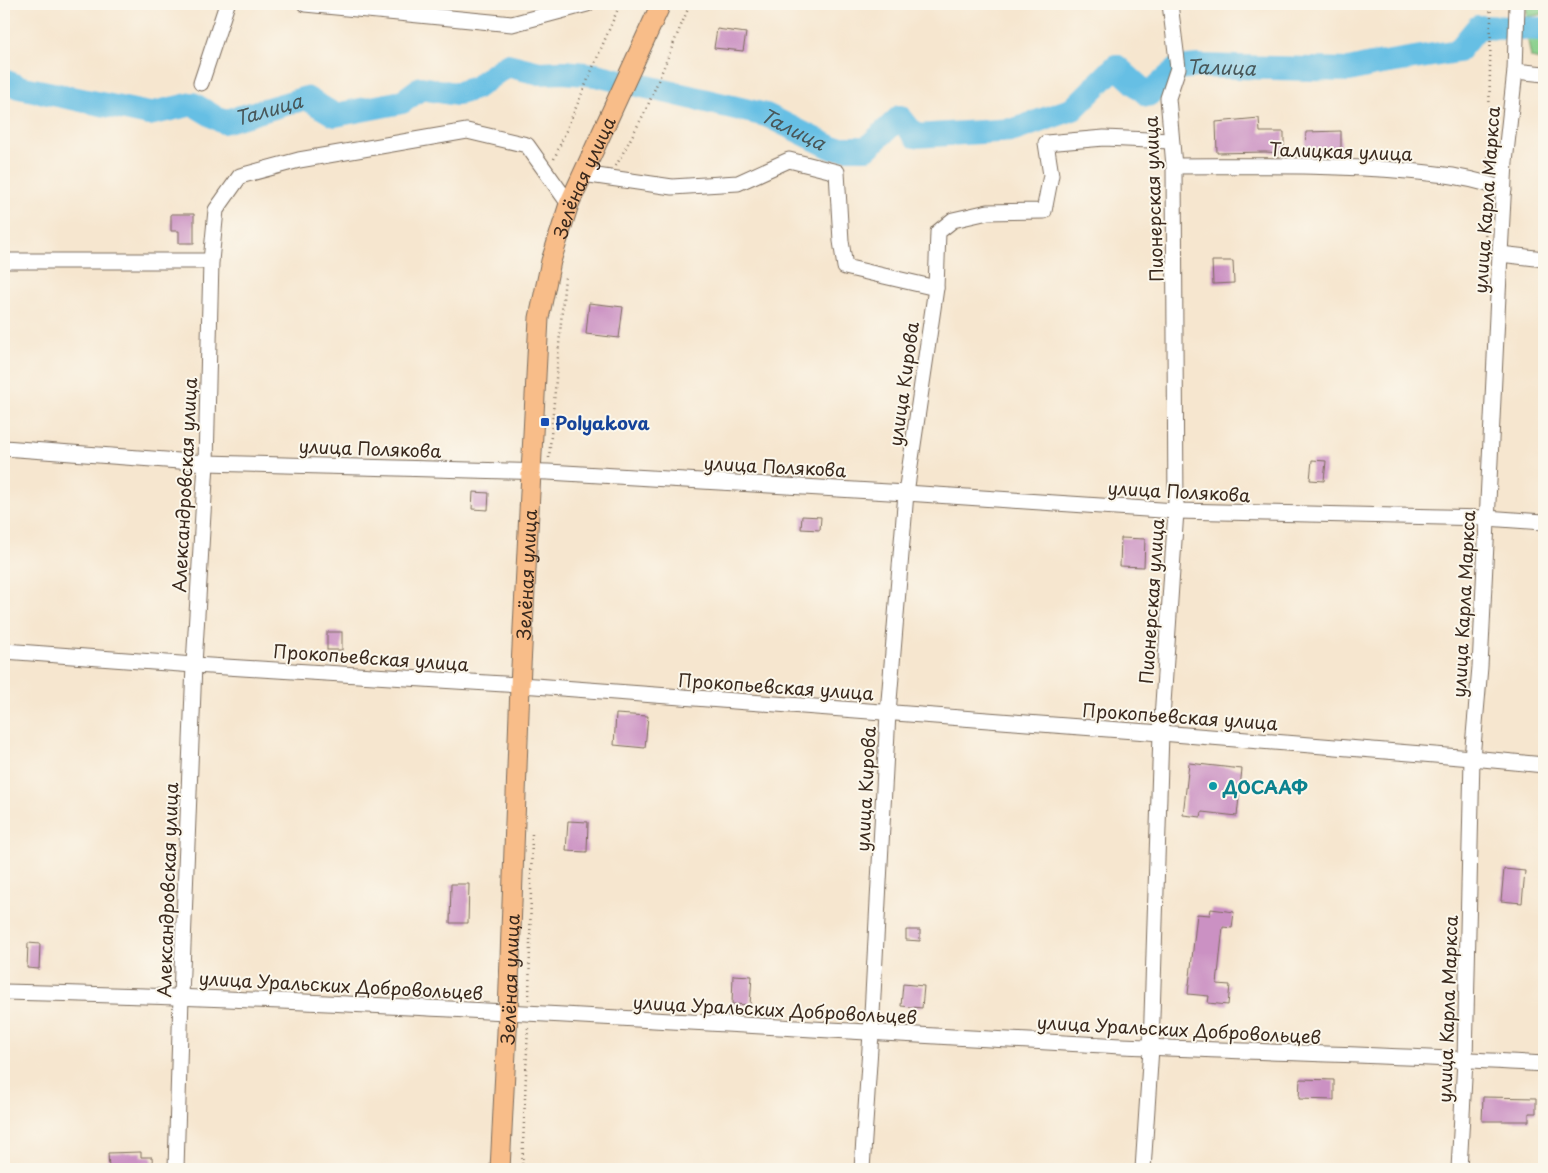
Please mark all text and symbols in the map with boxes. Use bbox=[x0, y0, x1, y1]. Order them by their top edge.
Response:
water label: Талица bbox=[1185, 52, 1257, 82]
water label: Талица bbox=[231, 86, 306, 132]
water label: Талица bbox=[756, 101, 832, 157]
street label: улица Карла Маркса bbox=[1466, 105, 1506, 295]
street label: Зелёная улица bbox=[545, 111, 621, 242]
street label: Пионерская улица bbox=[1137, 115, 1169, 282]
street label: Талицкая улица bbox=[1269, 135, 1414, 167]
street label: улица Кирова bbox=[881, 319, 925, 448]
street label: Александровская улица bbox=[165, 376, 203, 593]
place label: Polyakova bbox=[555, 409, 650, 436]
marker: Polyakova bbox=[539, 416, 551, 428]
street label: улица Полякова bbox=[298, 432, 443, 464]
street label: улица Полякова bbox=[703, 449, 848, 483]
street label: улица Полякова bbox=[1107, 474, 1252, 508]
street label: Зелёная улица bbox=[509, 508, 543, 641]
street label: улица Карла Маркса bbox=[1445, 509, 1481, 698]
street label: Пионерская улица bbox=[1132, 517, 1170, 685]
street label: Прокопьевская улица bbox=[272, 637, 470, 677]
street label: Прокопьевская улица bbox=[677, 666, 875, 706]
street label: Прокопьевская улица bbox=[1081, 696, 1279, 736]
street label: улица Кирова bbox=[848, 725, 882, 852]
place label: ДОСААФ bbox=[1222, 773, 1308, 800]
marker: ДОСААФ bbox=[1207, 780, 1219, 792]
street label: Александровская улица bbox=[150, 781, 184, 998]
street label: Зелёная улица bbox=[493, 913, 525, 1045]
street label: улица Карла Маркса bbox=[1430, 914, 1464, 1103]
street label: улица Уральских Добровольцев bbox=[198, 964, 484, 1006]
street label: улица Уральских Добровольцев bbox=[632, 988, 918, 1030]
street label: улица Уральских Добровольцев bbox=[1036, 1008, 1322, 1050]

